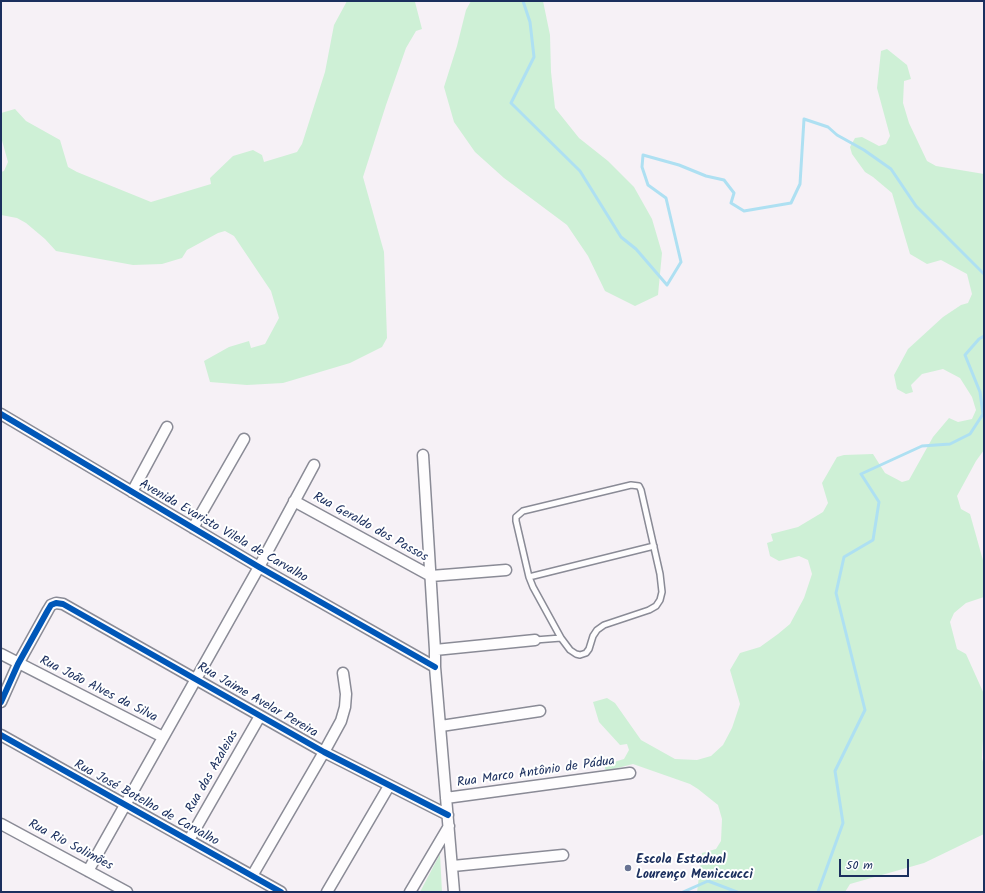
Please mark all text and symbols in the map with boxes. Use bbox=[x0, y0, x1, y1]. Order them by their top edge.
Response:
street label: Avenida Evaristo Vilela de Carvalho bbox=[136, 477, 310, 587]
street label: Rua Geraldo dos Passos bbox=[310, 490, 430, 566]
street label: Rua João Alves da Silva bbox=[36, 654, 160, 726]
street label: Rua Jaime Avelar Pereira bbox=[194, 660, 320, 742]
street label: Rua das Azaleias bbox=[183, 728, 243, 816]
street label: Rua Marco Antônio de Pádua bbox=[456, 754, 616, 792]
street label: Rua José Botelho de Carvalho bbox=[71, 758, 221, 850]
street label: Rua Rio Solimões bbox=[25, 817, 115, 875]
scale bar bbox=[841, 851, 911, 877]
place label: Escola Estadual Lourenço Meniccucci bbox=[636, 853, 753, 884]
text: 50 m bbox=[846, 856, 873, 875]
marker: Escola Estadual Lourenço Meniccucci bbox=[623, 863, 633, 873]

